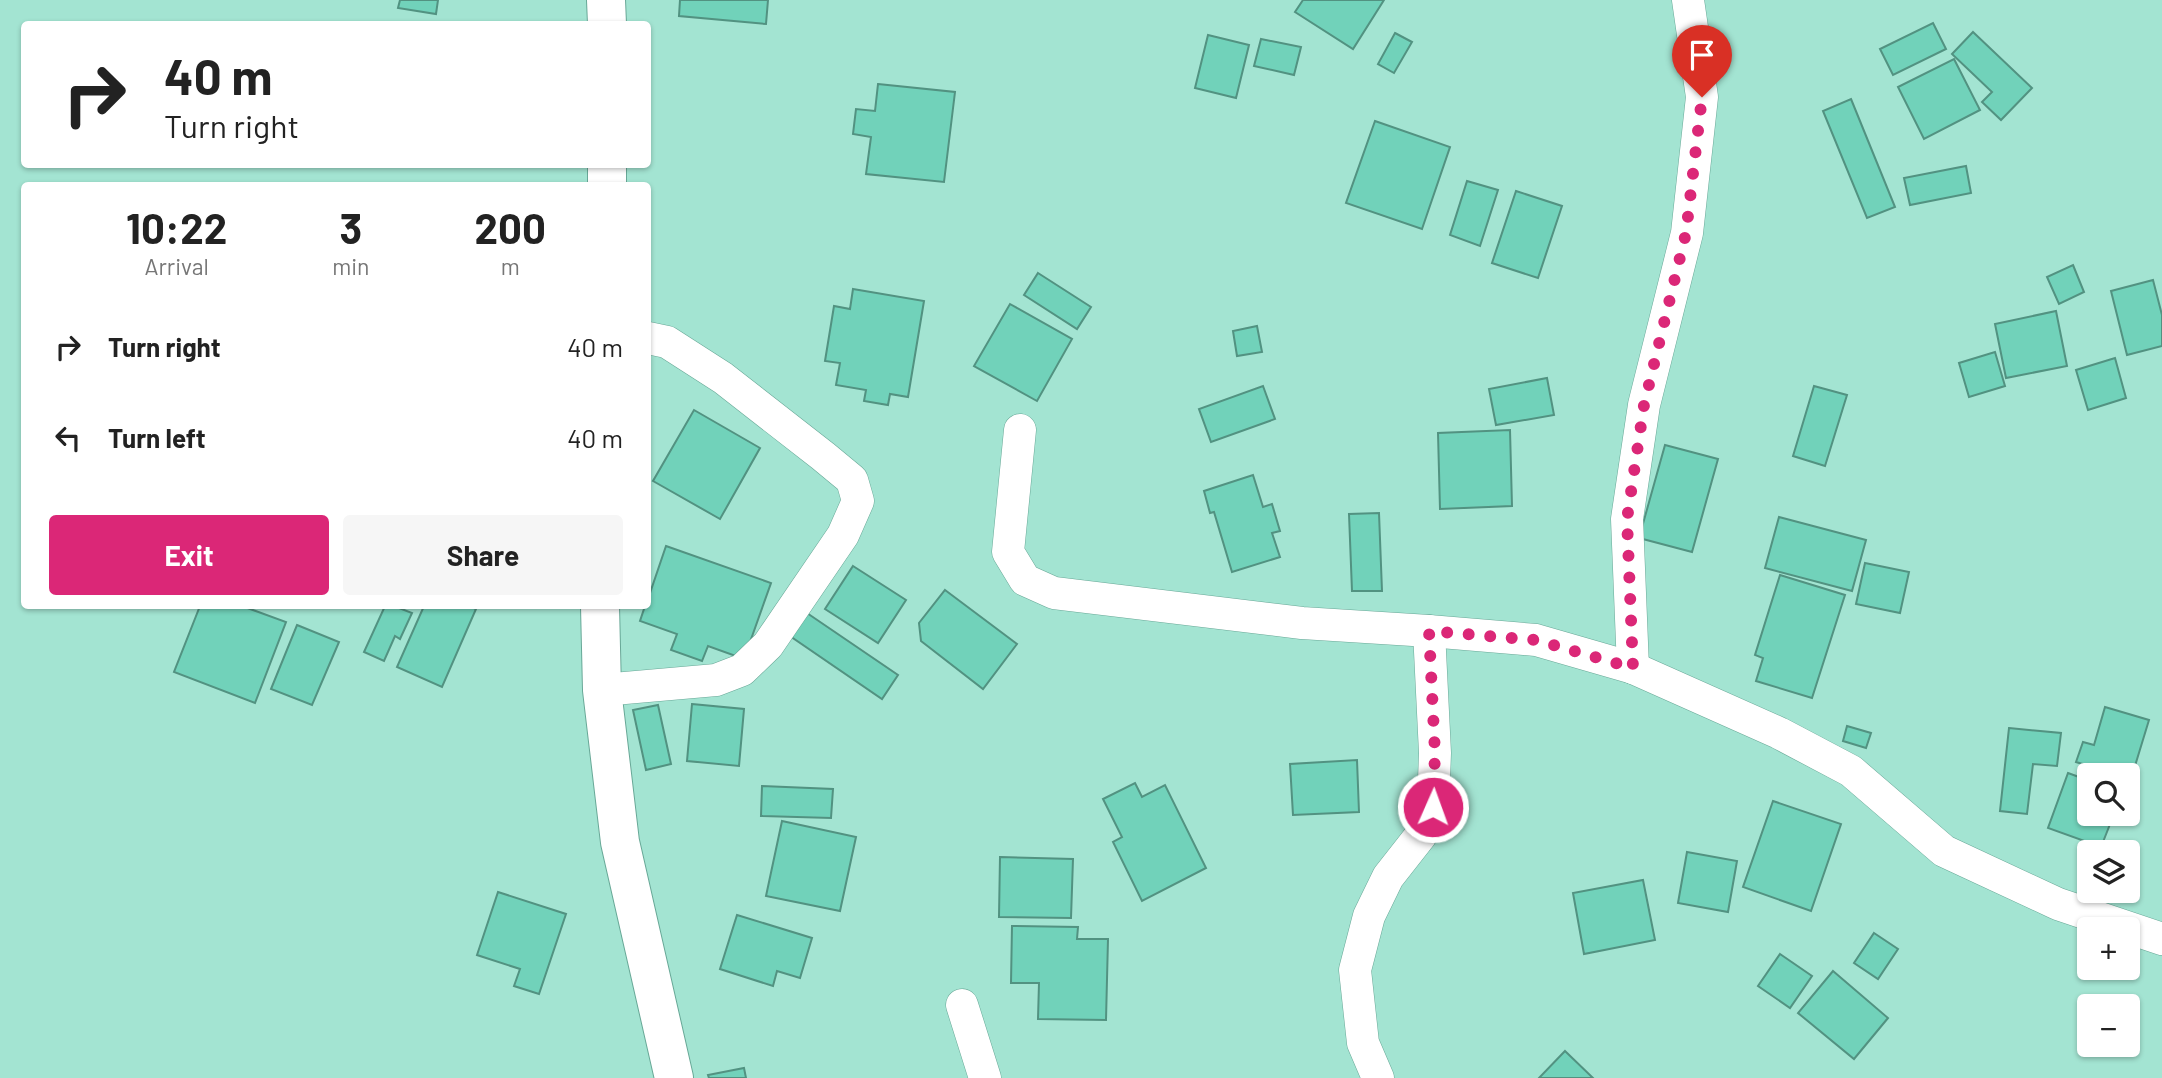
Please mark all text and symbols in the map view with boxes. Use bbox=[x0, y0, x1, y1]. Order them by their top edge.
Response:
pin bbox=[1672, 25, 1732, 97]
icon: arrive bbox=[1683, 36, 1721, 74]
text: 40 m bbox=[164, 46, 272, 105]
icon: right bbox=[49, 49, 140, 140]
text: Turn right bbox=[164, 106, 299, 144]
text: 10:22 bbox=[126, 202, 227, 252]
text: 3 bbox=[340, 202, 362, 252]
text: 200 bbox=[475, 202, 546, 252]
text: Arrival bbox=[144, 252, 209, 280]
text: min bbox=[332, 252, 370, 280]
text: m bbox=[501, 252, 520, 280]
icon: right bbox=[49, 328, 87, 366]
text: Turn right bbox=[108, 331, 221, 362]
text: 40 m bbox=[567, 331, 623, 362]
icon: left bbox=[49, 419, 87, 457]
text: Turn left bbox=[108, 422, 206, 453]
text: 40 m bbox=[567, 422, 623, 453]
button: Exit bbox=[49, 515, 329, 595]
button: Share bbox=[343, 515, 623, 595]
map controls bbox=[2077, 763, 2140, 1057]
button: search bbox=[2077, 763, 2140, 826]
position arrow bbox=[1396, 770, 1470, 844]
button: layers bbox=[2077, 840, 2140, 903]
button: + bbox=[2077, 917, 2140, 980]
button: − bbox=[2077, 994, 2140, 1057]

